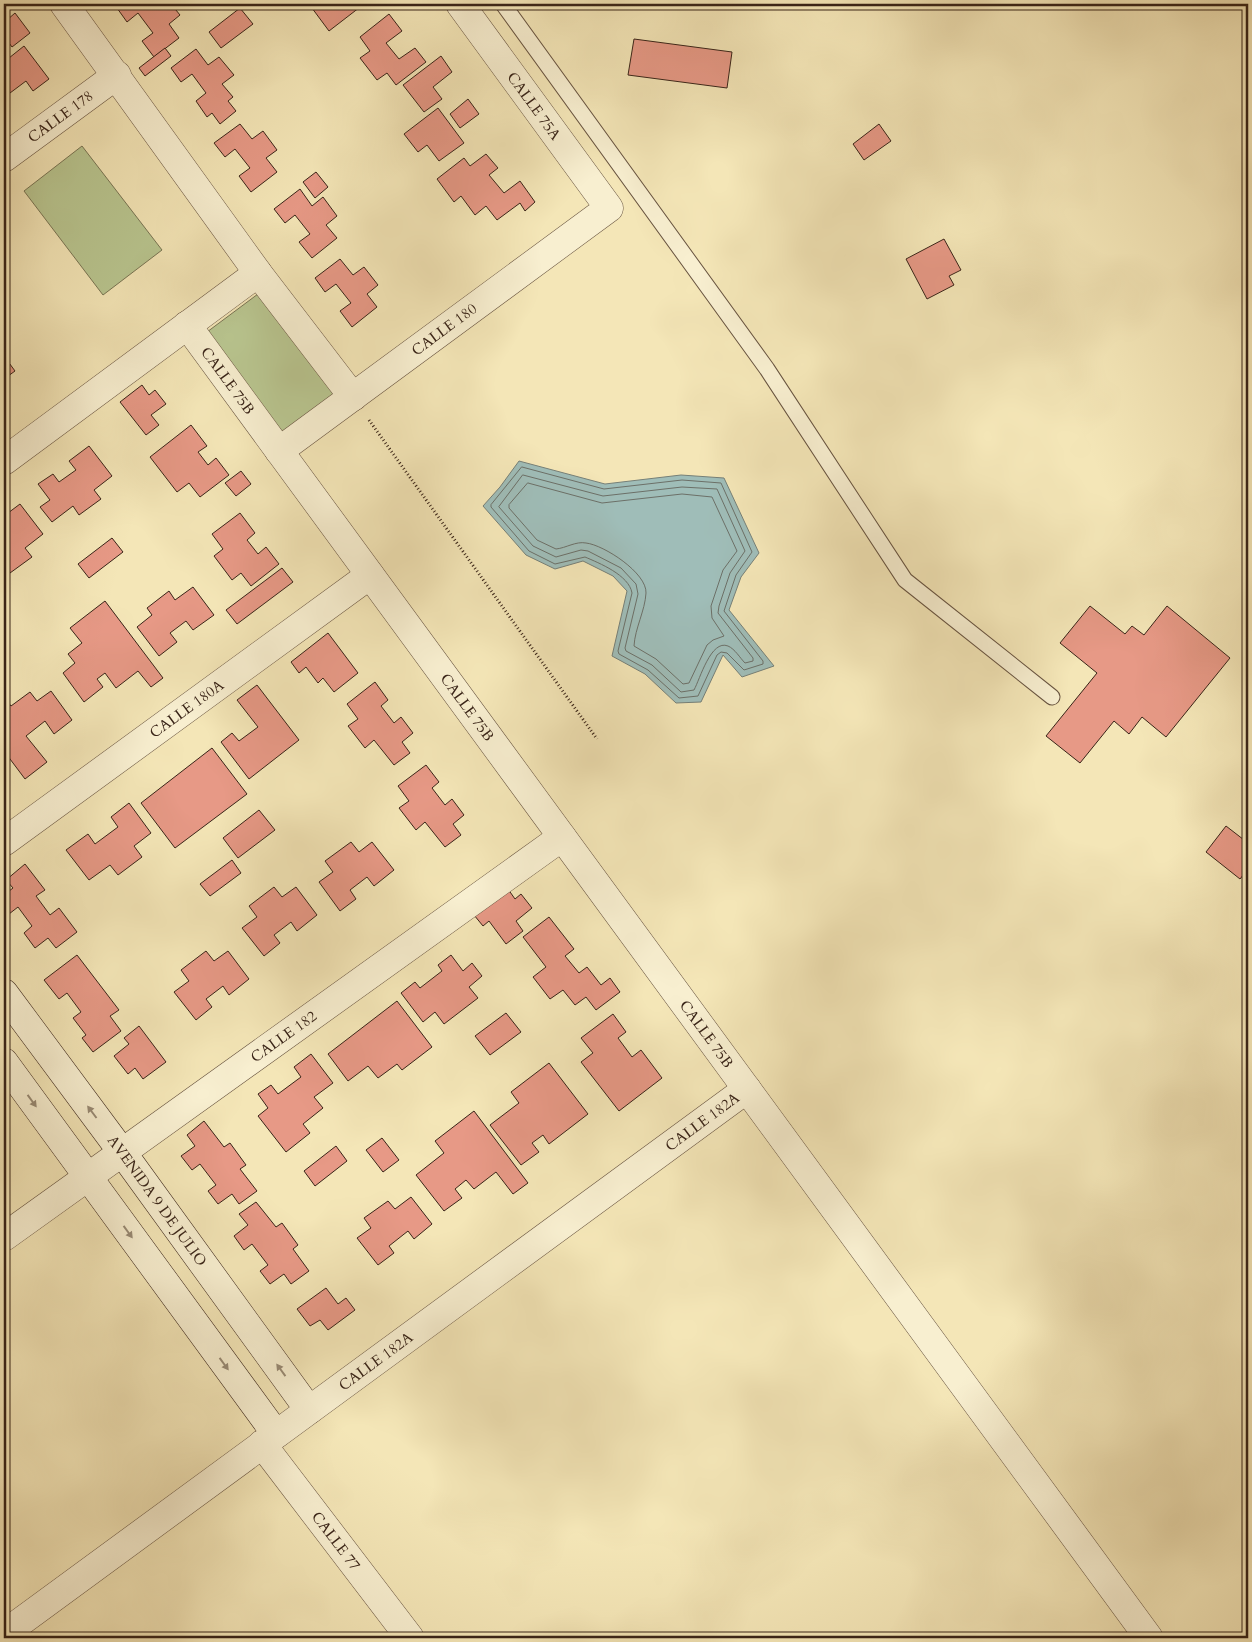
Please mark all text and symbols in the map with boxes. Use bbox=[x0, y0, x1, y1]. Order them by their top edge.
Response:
street label: CALLE 75A bbox=[503, 68, 566, 144]
street label: CALLE 178 bbox=[24, 86, 97, 147]
street label: CALLE 180 bbox=[407, 298, 481, 360]
street label: CALLE 75B bbox=[196, 343, 259, 419]
street label: CALLE 75B bbox=[436, 670, 499, 745]
street label: CALLE 180A bbox=[145, 675, 228, 743]
street label: CALLE 75B bbox=[675, 996, 738, 1072]
street label: CALLE 182 bbox=[247, 1006, 321, 1067]
street label: CALLE 182A bbox=[661, 1088, 744, 1156]
one-way arrow bbox=[27, 1094, 38, 1107]
one-way arrow bbox=[87, 1106, 98, 1119]
street label: AVENIDA 9 DE JULIO bbox=[103, 1131, 212, 1270]
one-way arrow bbox=[123, 1225, 133, 1239]
street label: CALLE 182A bbox=[335, 1327, 417, 1395]
one-way arrow bbox=[219, 1357, 229, 1371]
one-way arrow bbox=[275, 1364, 286, 1377]
street label: CALLE 77 bbox=[307, 1508, 365, 1575]

